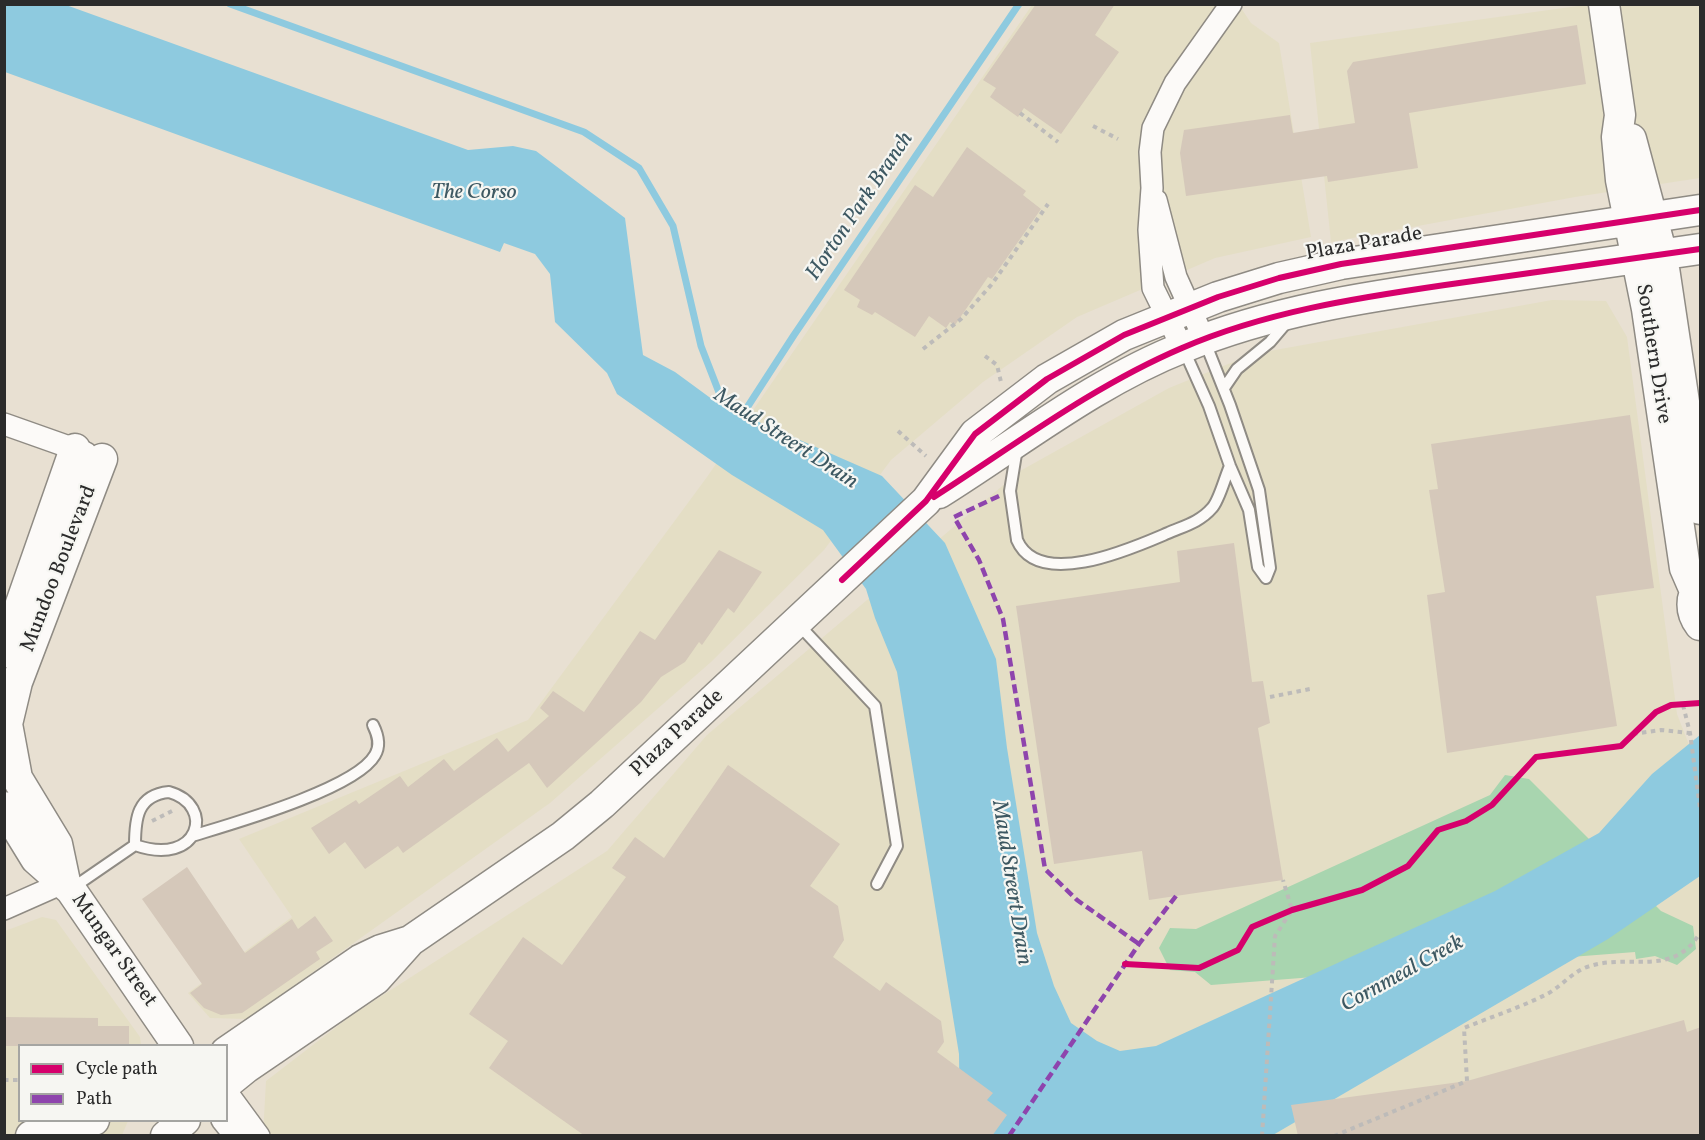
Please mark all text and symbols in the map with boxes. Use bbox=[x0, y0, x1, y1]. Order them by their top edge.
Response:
water label: Horton Park Branch bbox=[802, 128, 920, 286]
water label: The Corso bbox=[431, 181, 517, 207]
street label: Plaza Parade bbox=[1304, 222, 1424, 268]
street label: Southern Drive bbox=[1629, 282, 1675, 426]
water label: Maud Streert Drain bbox=[708, 384, 862, 496]
street label: Mundoo Boulevard bbox=[17, 482, 103, 656]
street label: Plaza Parade bbox=[626, 685, 730, 783]
water label: Maud Streert Drain bbox=[984, 799, 1036, 967]
street label: Mungar Street bbox=[65, 889, 161, 1013]
water label: Cornmeal Creek bbox=[1337, 930, 1469, 1020]
legend bbox=[18, 1044, 228, 1122]
text: Cycle path bbox=[76, 1057, 158, 1082]
text: Path bbox=[76, 1087, 112, 1112]

